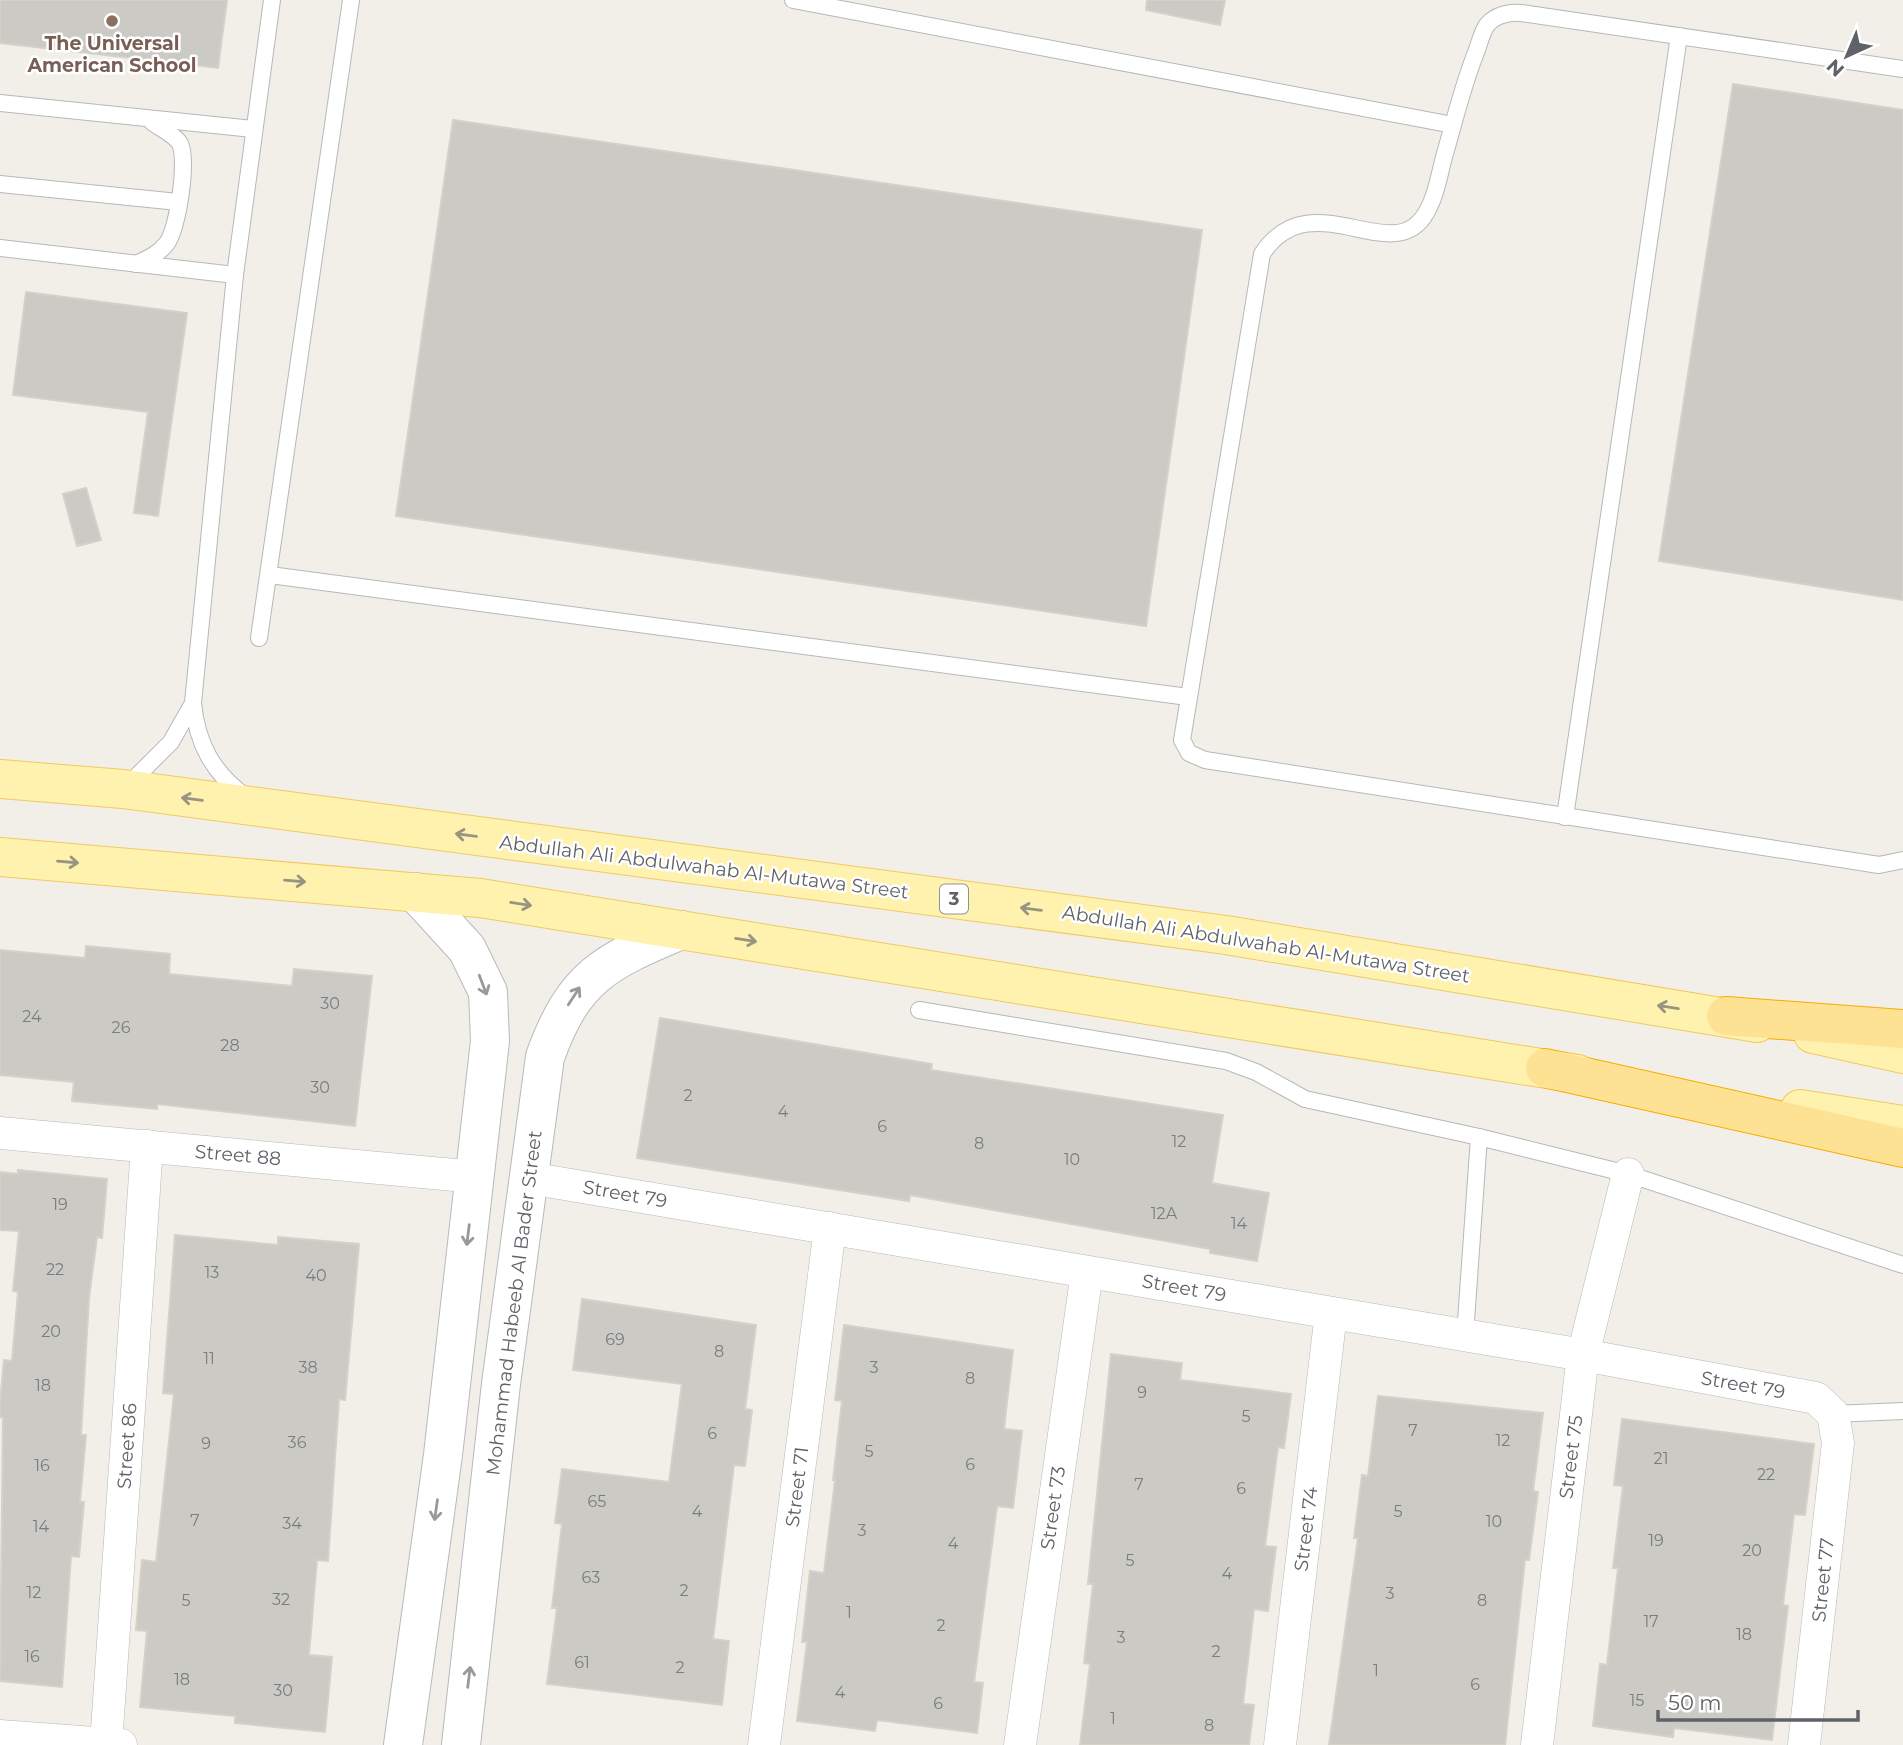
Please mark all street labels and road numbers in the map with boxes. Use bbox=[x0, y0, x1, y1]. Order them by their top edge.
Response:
street label: Abdullah Ali Abdulwahab Al-Mutawa Street bbox=[498, 830, 910, 904]
road number: 3 bbox=[940, 884, 968, 914]
street label: Abdullah Ali Abdulwahab Al-Mutawa Street bbox=[1061, 900, 1472, 988]
street label: Mohammad Habeeb Al Bader Street bbox=[481, 1129, 547, 1477]
street label: Street 88 bbox=[194, 1140, 282, 1170]
street label: Street 79 bbox=[581, 1175, 669, 1213]
street label: Street 79 bbox=[1140, 1269, 1228, 1307]
street label: Street 79 bbox=[1699, 1366, 1787, 1404]
street label: Street 86 bbox=[113, 1402, 141, 1490]
street label: Street 75 bbox=[1554, 1414, 1588, 1500]
street label: Street 71 bbox=[781, 1446, 813, 1528]
street label: Street 73 bbox=[1036, 1465, 1070, 1551]
street label: Street 74 bbox=[1289, 1485, 1323, 1573]
street label: Street 77 bbox=[1807, 1537, 1839, 1623]

